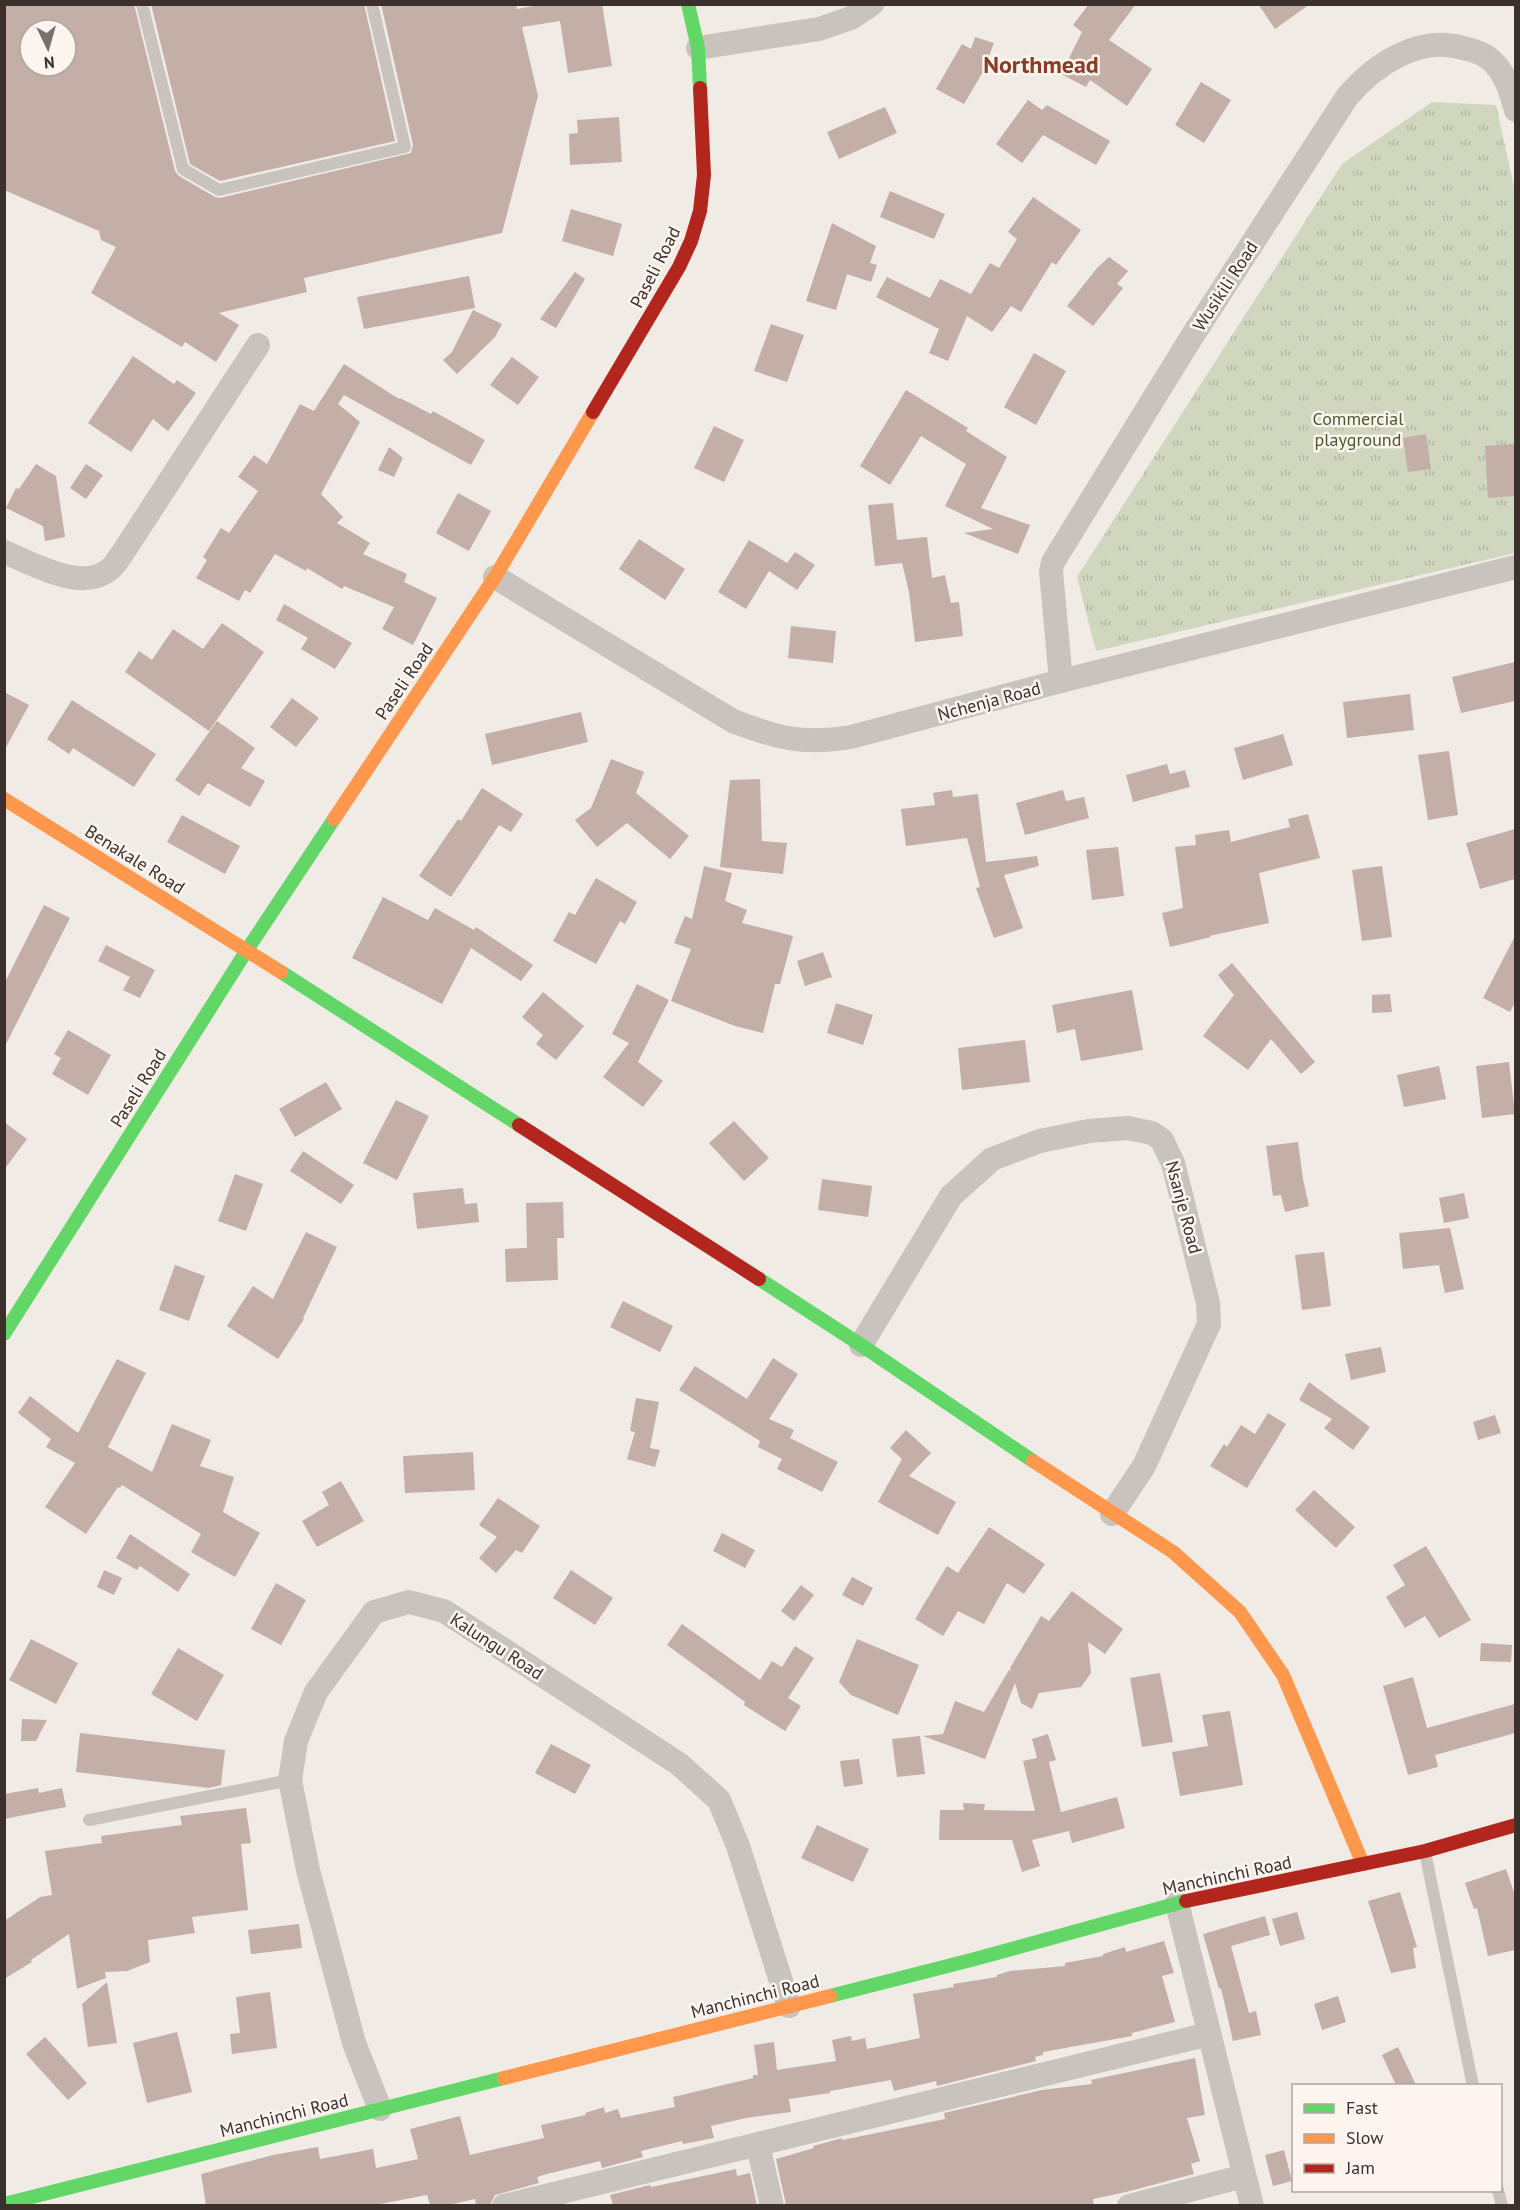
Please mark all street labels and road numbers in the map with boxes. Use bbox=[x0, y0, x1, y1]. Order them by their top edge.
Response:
street label: Paseli Road bbox=[625, 223, 685, 311]
street label: Wusikili Road bbox=[1187, 237, 1263, 335]
street label: Paseli Road bbox=[370, 638, 438, 724]
street label: Nchenja Road bbox=[935, 676, 1043, 726]
street label: Benakale Road bbox=[81, 819, 189, 899]
street label: Paseli Road bbox=[105, 1045, 171, 1131]
street label: Nsanje Road bbox=[1161, 1158, 1207, 1256]
street label: Kalungu Road bbox=[446, 1607, 548, 1685]
street label: Manchinchi Road bbox=[1160, 1850, 1294, 1900]
street label: Manchinchi Road bbox=[688, 1969, 822, 2023]
street label: Manchinchi Road bbox=[217, 2088, 351, 2142]

